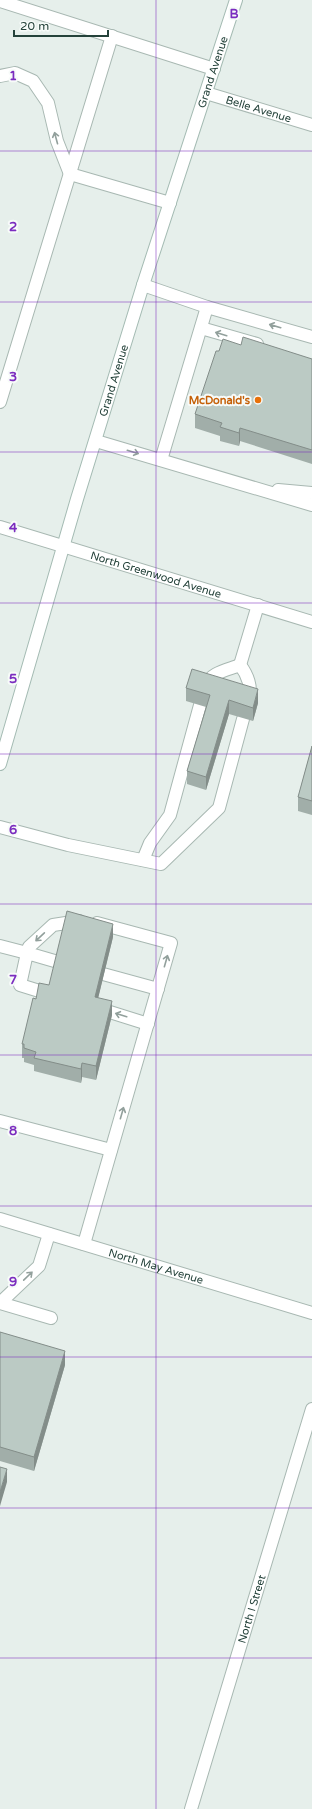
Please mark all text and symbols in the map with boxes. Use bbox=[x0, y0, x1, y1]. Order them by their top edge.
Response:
text: B bbox=[229, 6, 239, 22]
scale bar bbox=[14, 12, 108, 38]
text: 20 m bbox=[20, 19, 49, 33]
street label: Grand Avenue bbox=[195, 34, 230, 109]
text: 1 bbox=[9, 68, 17, 84]
street label: Belle Avenue bbox=[224, 93, 293, 125]
one-way arrow bbox=[52, 132, 60, 145]
text: 2 bbox=[9, 219, 17, 235]
one-way arrow bbox=[268, 322, 281, 329]
one-way arrow bbox=[215, 330, 228, 337]
street label: Grand Avenue bbox=[96, 343, 131, 418]
text: 3 bbox=[9, 369, 17, 385]
place label: McDonald's bbox=[189, 394, 251, 407]
marker: McDonald's bbox=[253, 395, 263, 405]
one-way arrow bbox=[127, 449, 140, 456]
text: 4 bbox=[9, 520, 18, 536]
street label: North Greenwood Avenue bbox=[89, 548, 223, 601]
text: 5 bbox=[9, 671, 17, 687]
text: 6 bbox=[9, 822, 17, 838]
one-way arrow bbox=[35, 932, 45, 941]
one-way arrow bbox=[163, 954, 170, 967]
text: 7 bbox=[9, 972, 17, 988]
one-way arrow bbox=[114, 1011, 127, 1018]
one-way arrow bbox=[119, 1106, 126, 1119]
text: 8 bbox=[9, 1123, 17, 1139]
street label: North May Avenue bbox=[107, 1246, 205, 1286]
one-way arrow bbox=[23, 1271, 33, 1281]
text: 9 bbox=[9, 1274, 17, 1290]
street label: North I Street bbox=[235, 1573, 268, 1645]

